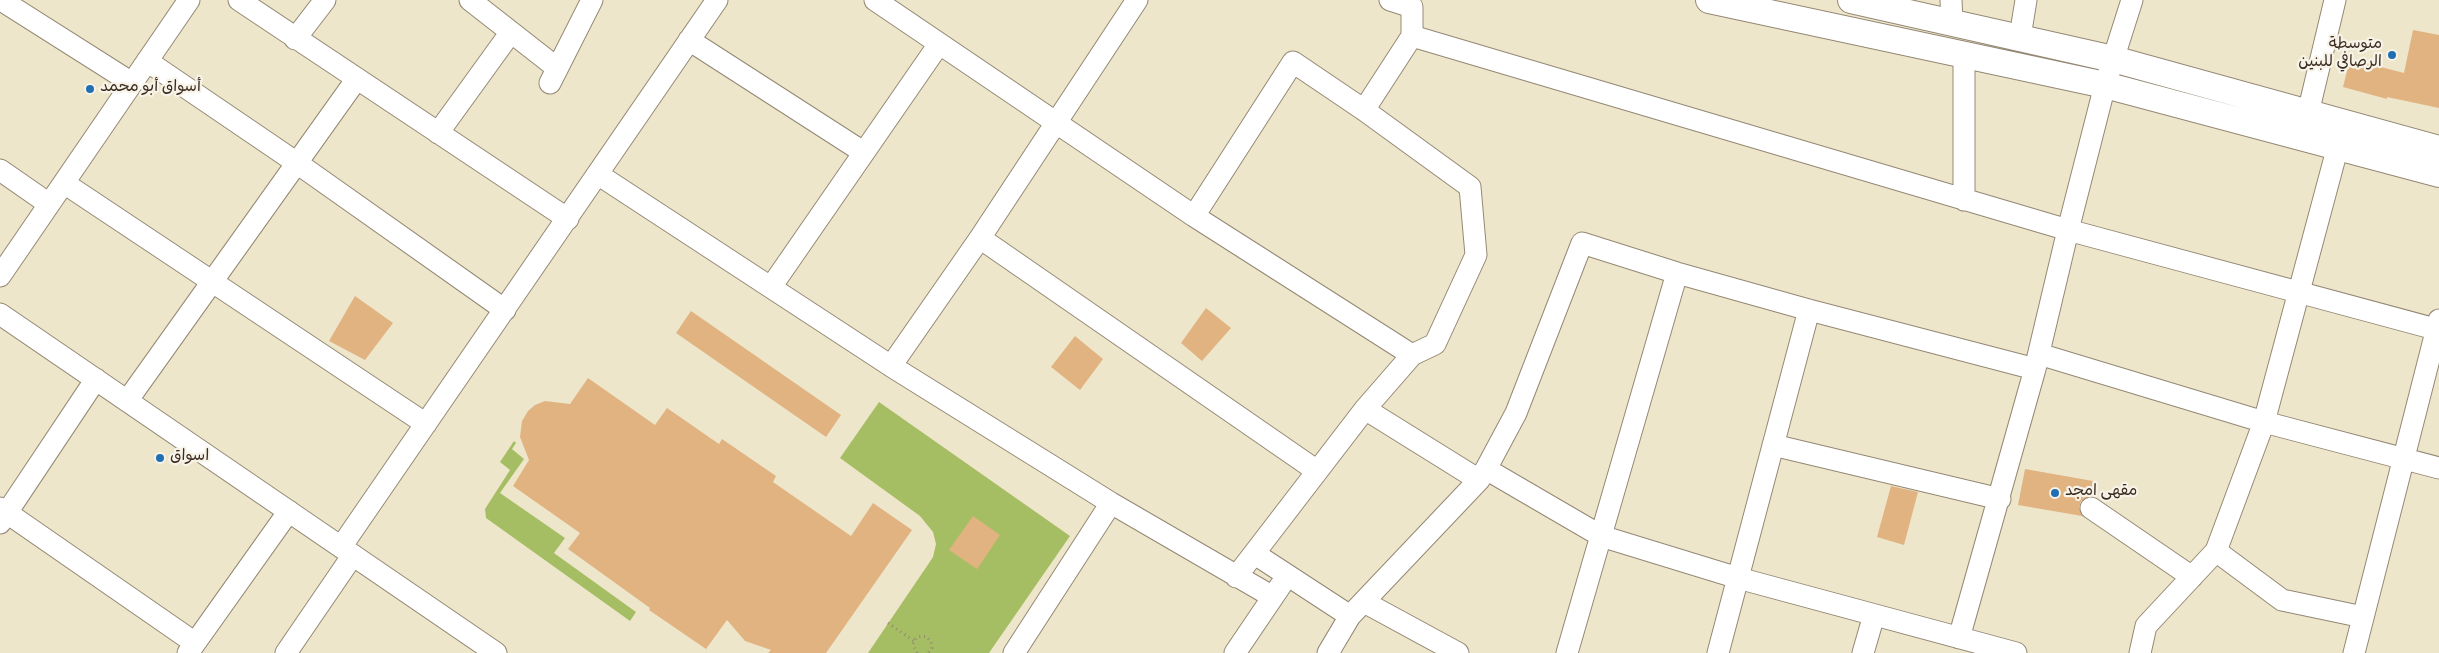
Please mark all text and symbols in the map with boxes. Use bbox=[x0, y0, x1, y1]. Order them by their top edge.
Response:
place label: متوسطة الرصافي للبنين bbox=[2298, 36, 2382, 74]
marker: متوسطة الرصافي للبنين bbox=[2386, 49, 2398, 61]
place label: أسواق أبو محمد bbox=[100, 79, 201, 99]
marker: أسواق أبو محمد bbox=[84, 83, 96, 95]
place label: اسواق bbox=[170, 448, 209, 468]
marker: اسواق bbox=[154, 452, 166, 464]
place label: مقهى امجد bbox=[2065, 483, 2137, 503]
marker: مقهى امجد bbox=[2049, 487, 2061, 499]

